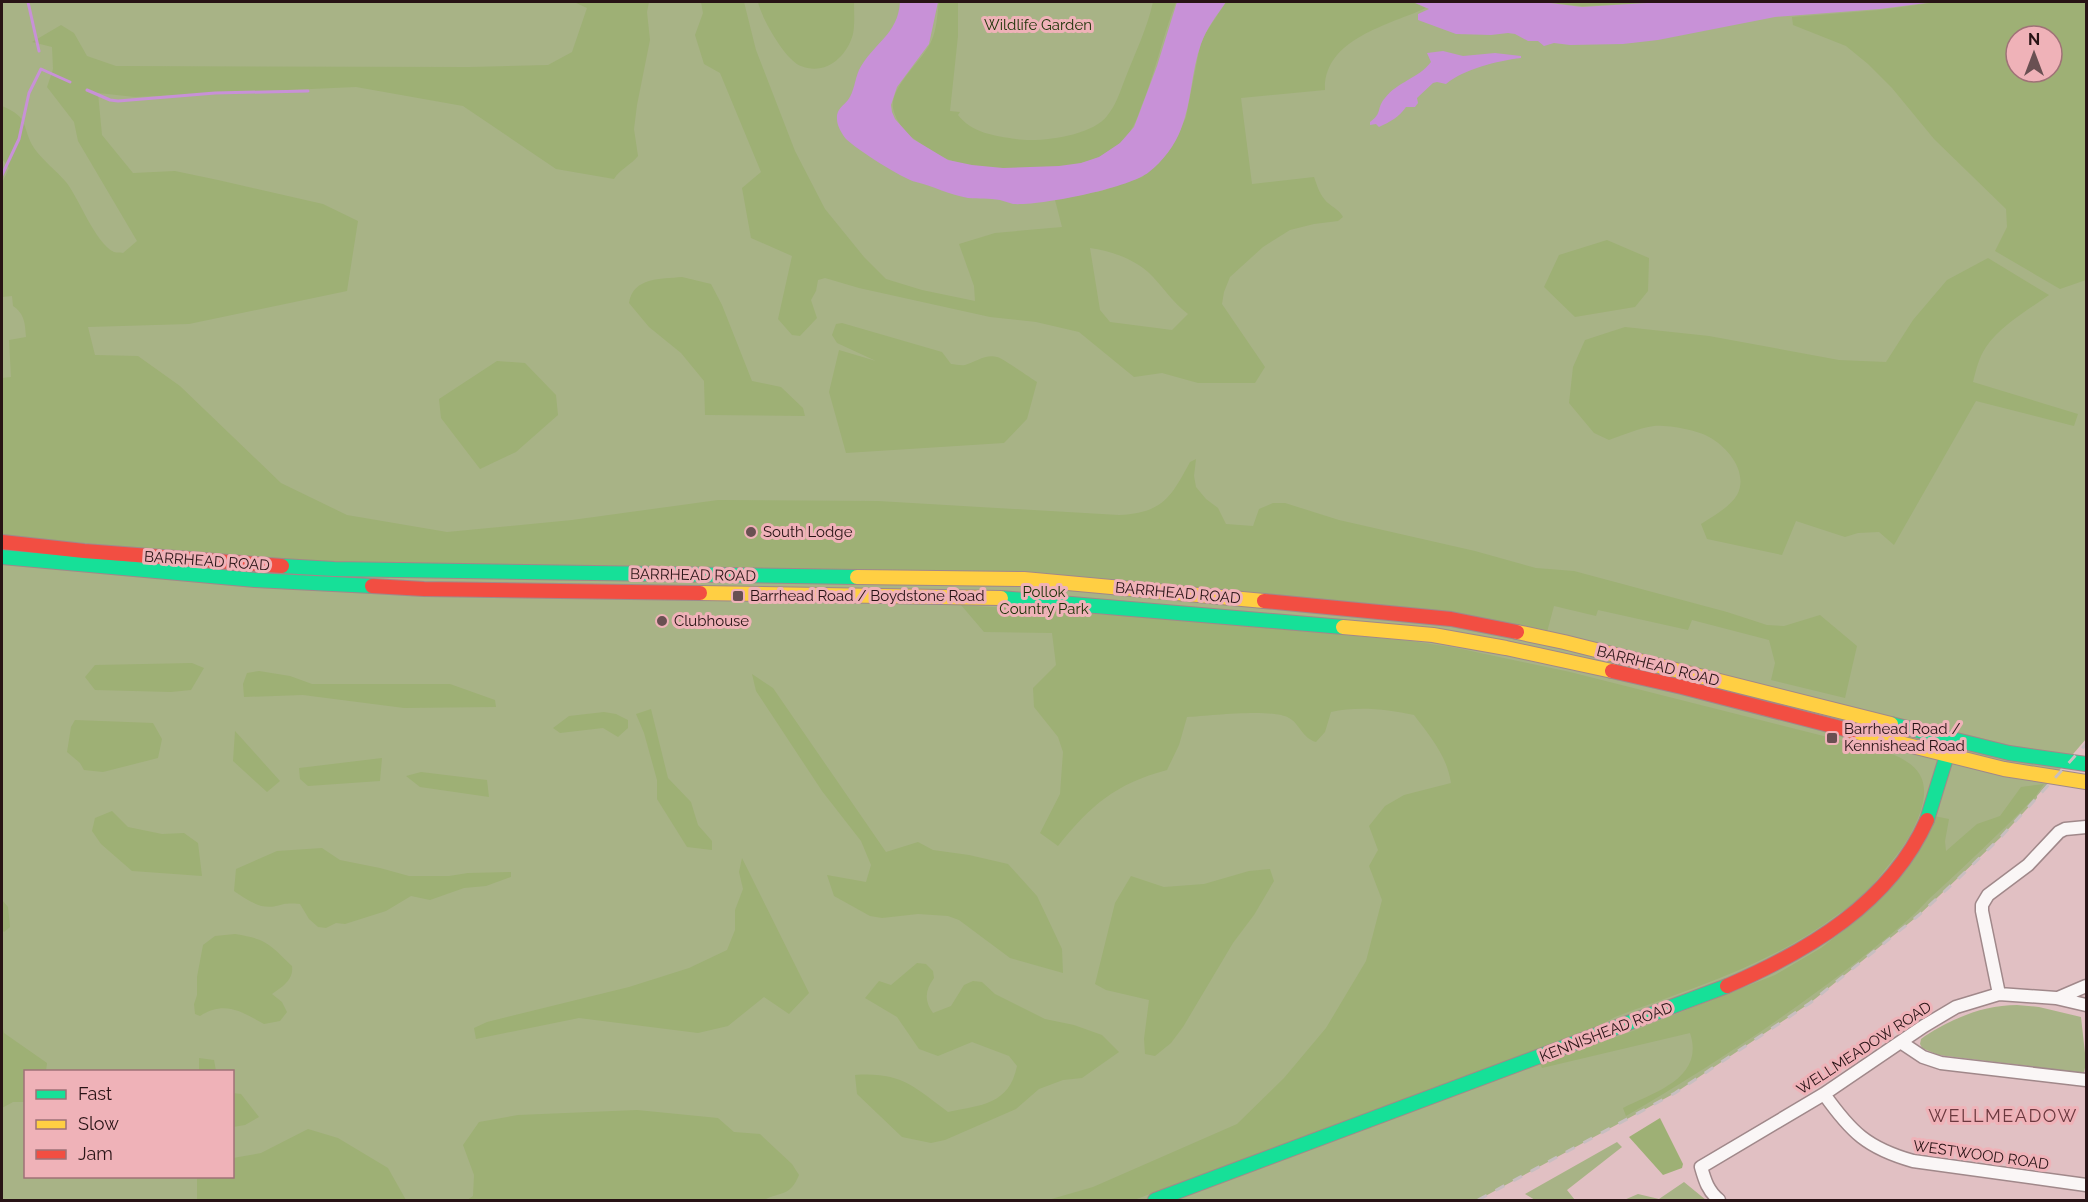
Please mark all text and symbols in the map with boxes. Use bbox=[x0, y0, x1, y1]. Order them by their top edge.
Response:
park label: Wildlife Garden bbox=[984, 16, 1092, 34]
north arrow bbox=[2004, 24, 2064, 84]
text: N bbox=[2028, 30, 2040, 49]
place label: South Lodge bbox=[763, 523, 853, 541]
marker: South Lodge bbox=[744, 525, 758, 539]
street label: BARRHEAD ROAD bbox=[144, 548, 271, 574]
street label: BARRHEAD ROAD bbox=[630, 565, 756, 585]
street label: BARRHEAD ROAD bbox=[1114, 579, 1242, 607]
park label: Pollok Country Park bbox=[999, 583, 1089, 618]
place label: Barrhead Road / Boydstone Road bbox=[750, 587, 985, 605]
marker: Barrhead Road / Boydstone Road bbox=[731, 589, 745, 603]
place label: Clubhouse bbox=[674, 612, 749, 630]
marker: Clubhouse bbox=[655, 614, 669, 628]
street label: BARRHEAD ROAD bbox=[1595, 642, 1722, 690]
place label: Barrhead Road / Kennishead Road bbox=[1844, 720, 1965, 755]
marker: Barrhead Road / Kennishead Road bbox=[1825, 731, 1839, 745]
street label: KENNISHEAD ROAD bbox=[1537, 998, 1675, 1066]
street label: WELLMEADOW ROAD bbox=[1793, 998, 1935, 1098]
legend bbox=[24, 1070, 234, 1178]
text: Fast bbox=[78, 1083, 112, 1104]
district label: WELLMEADOW bbox=[1928, 1105, 2078, 1126]
text: Slow bbox=[78, 1113, 119, 1134]
street label: WESTWOOD ROAD bbox=[1912, 1137, 2050, 1173]
text: Jam bbox=[78, 1143, 113, 1164]

